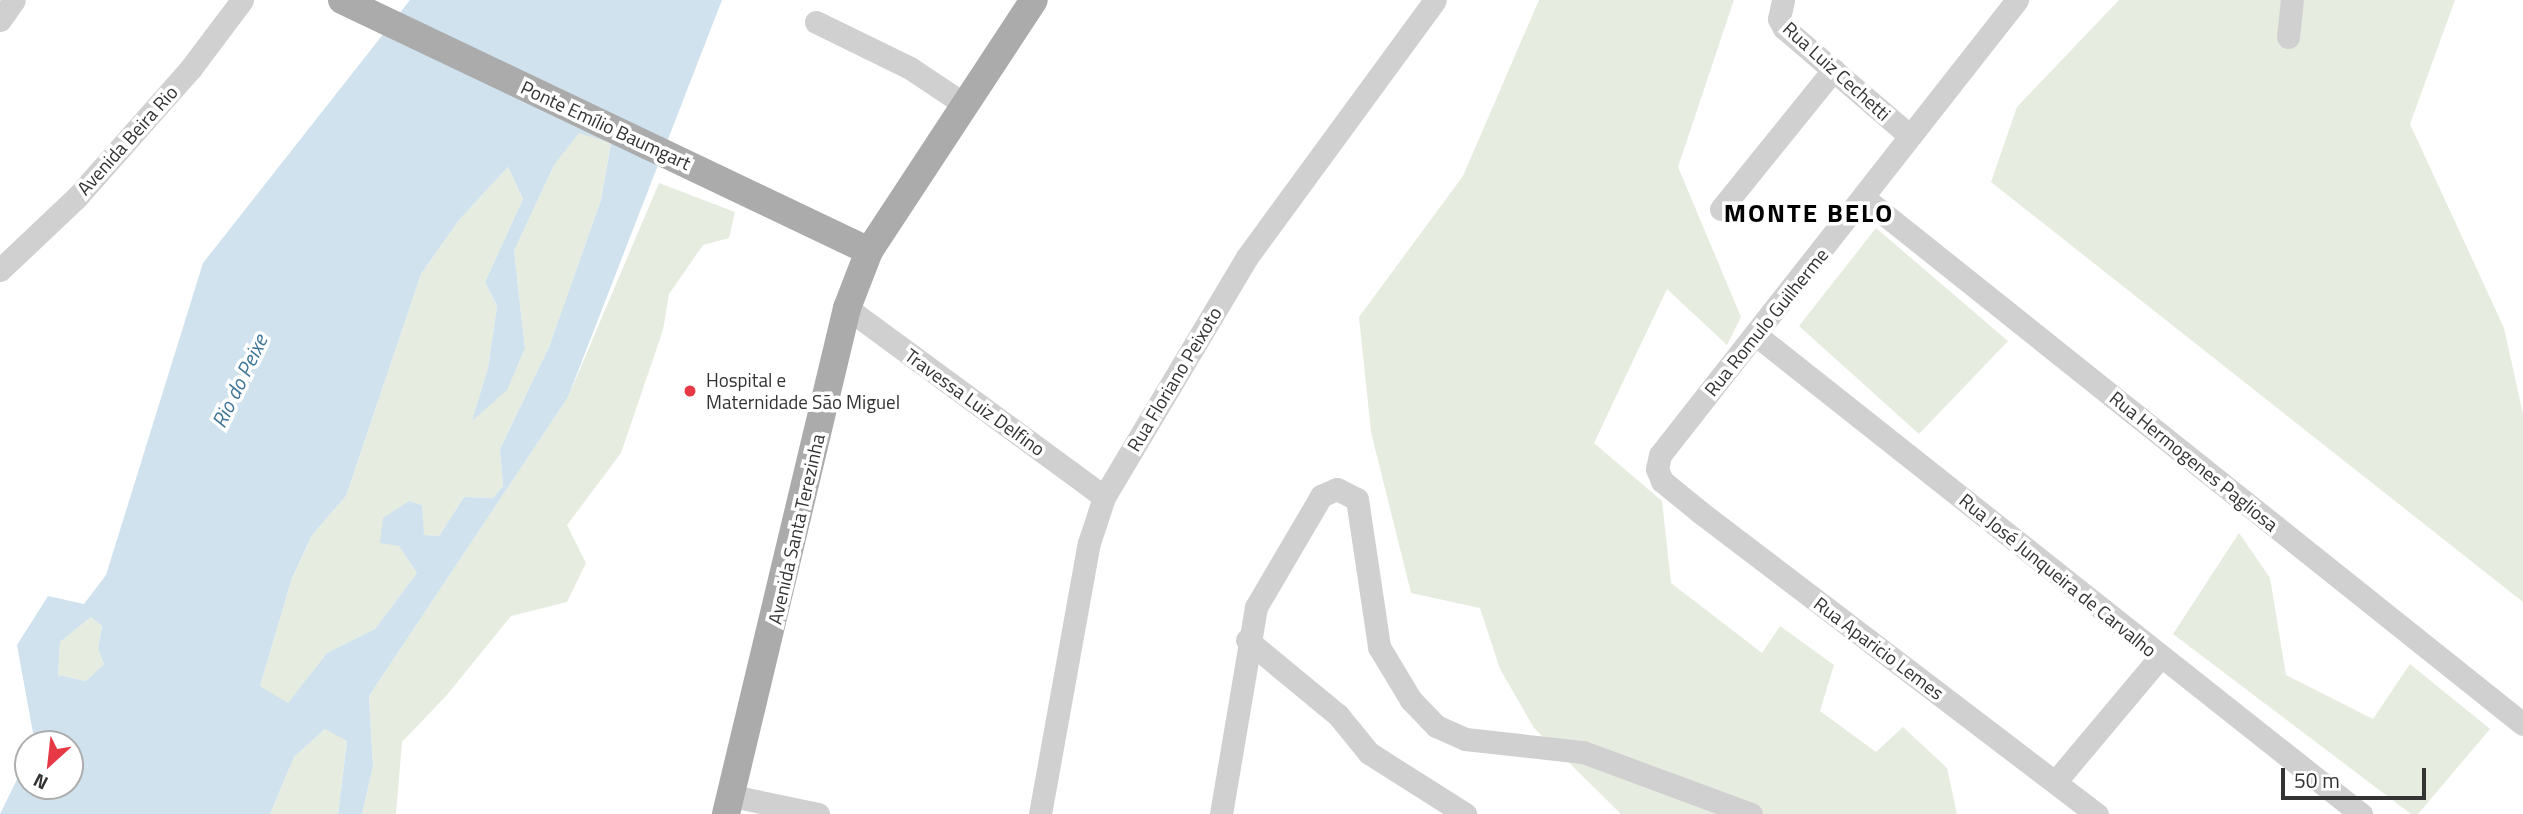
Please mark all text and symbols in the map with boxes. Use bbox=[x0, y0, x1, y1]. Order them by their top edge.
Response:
street label: Rua Luiz Cechetti bbox=[1779, 17, 1895, 125]
street label: Ponte Emílio Baumgart bbox=[517, 76, 695, 174]
street label: Avenida Beira Rio bbox=[72, 81, 182, 199]
district label: MONTE BELO bbox=[1725, 197, 1893, 229]
street label: Rua Romulo Guilherme bbox=[1699, 243, 1833, 401]
street label: Rua Floriano Peixoto bbox=[1122, 303, 1226, 455]
water label: Rio do Peixe bbox=[206, 330, 272, 432]
street label: Travessa Luiz Delfino bbox=[901, 344, 1049, 460]
place label: Hospital e Maternidade São Miguel bbox=[706, 369, 900, 413]
marker: Hospital e Maternidade São Miguel bbox=[680, 381, 700, 401]
street label: Rua Hermogenes Pagliosa bbox=[2105, 386, 2283, 536]
street label: Avenida Santa Terezinha bbox=[763, 432, 829, 626]
street label: Rua José Junqueira de Carvalho bbox=[1955, 488, 2161, 662]
street label: Rua Aparicio Lemes bbox=[1810, 592, 1948, 704]
north arrow bbox=[14, 730, 84, 800]
scale bar bbox=[2285, 754, 2430, 798]
text: 50 m bbox=[2294, 764, 2340, 796]
text: N bbox=[28, 766, 53, 798]

